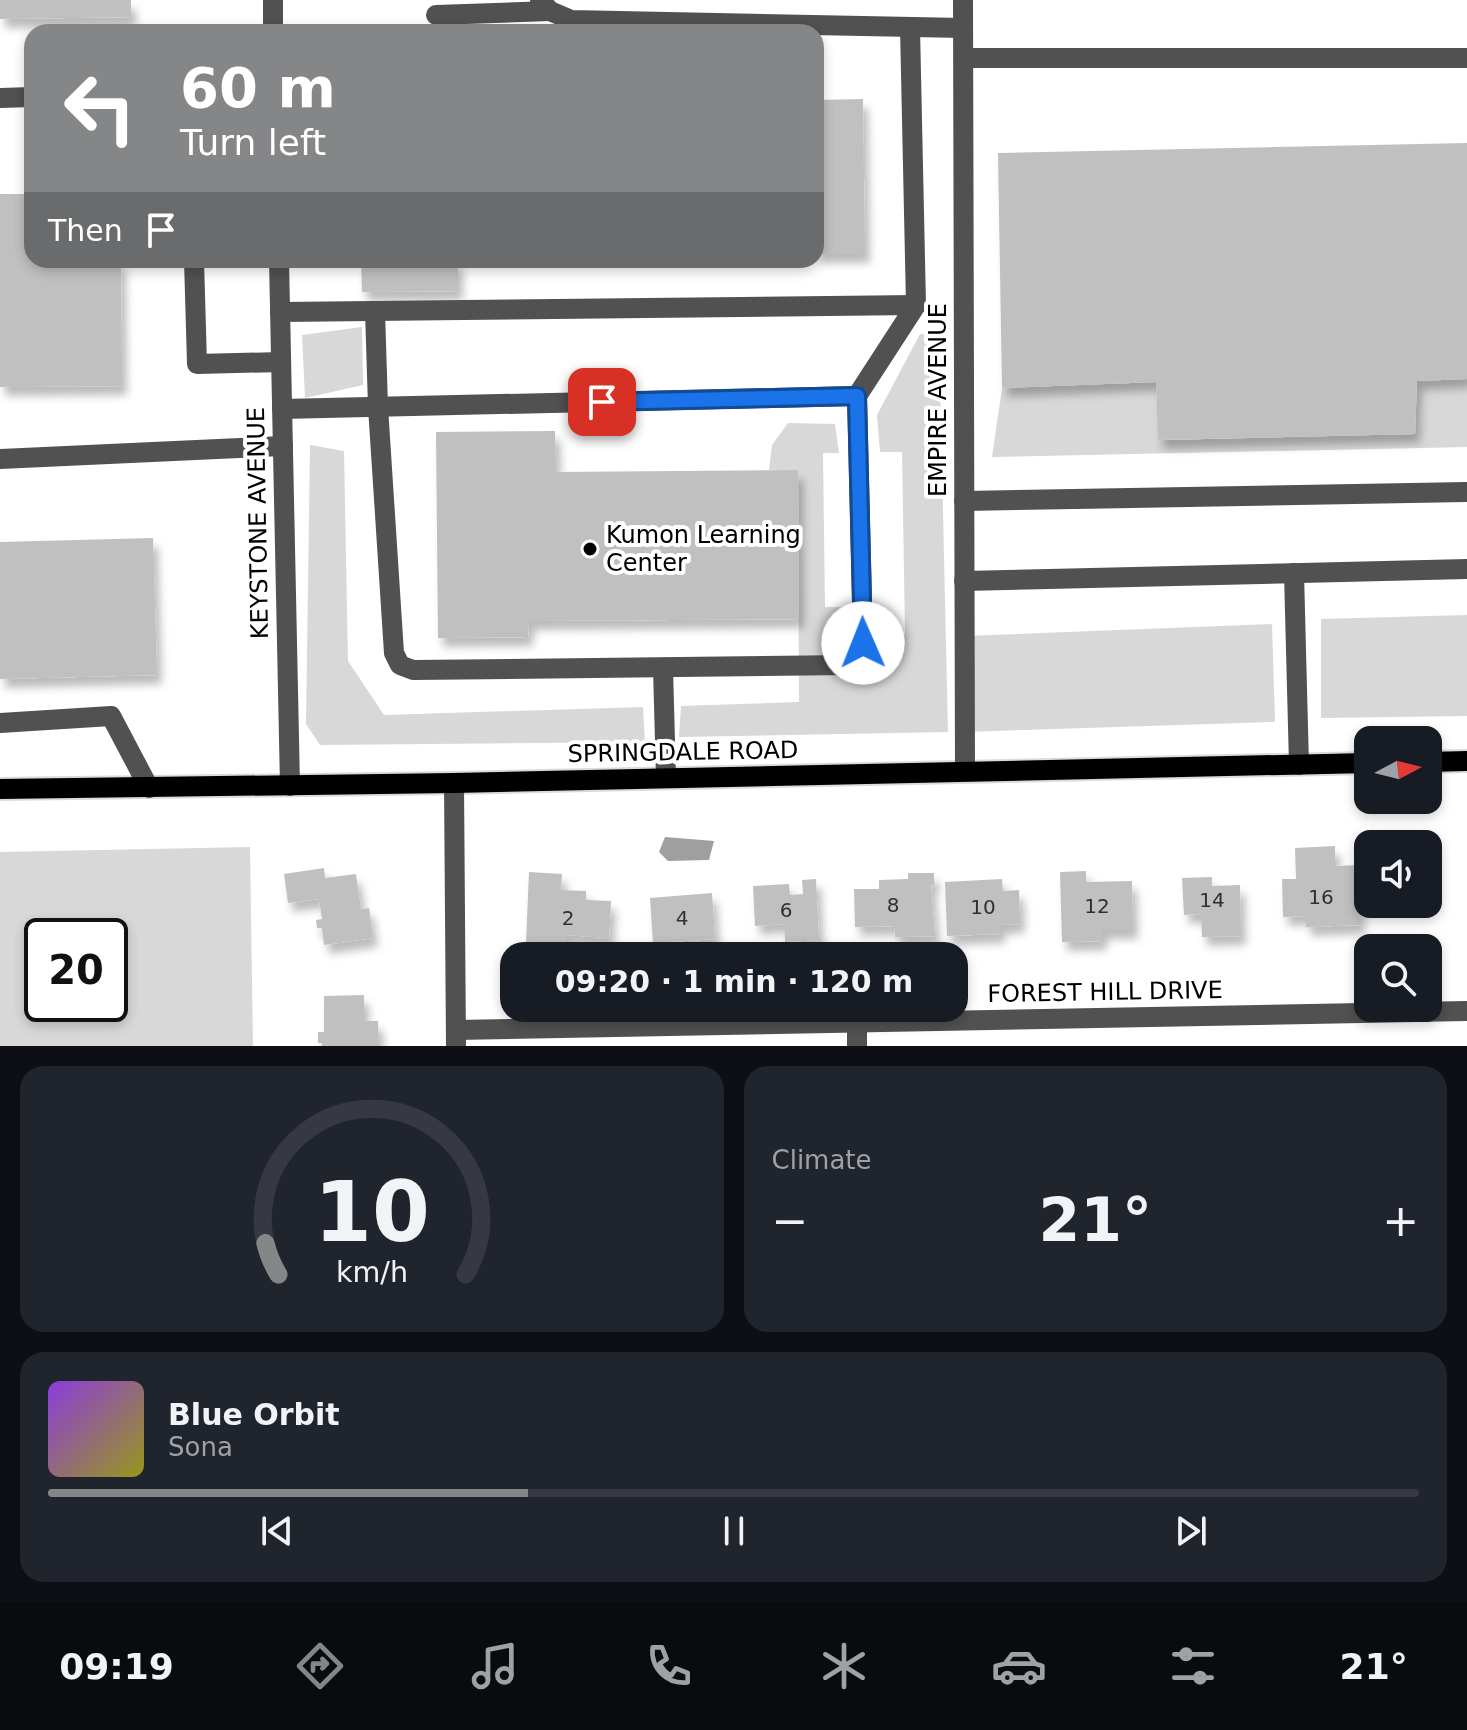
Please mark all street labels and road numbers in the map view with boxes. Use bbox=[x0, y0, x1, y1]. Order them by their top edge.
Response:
street label: EMPIRE AVENUE bbox=[924, 303, 952, 497]
street label: KEYSTONE AVENUE bbox=[242, 407, 274, 639]
street label: SPRINGDALE ROAD bbox=[567, 736, 799, 768]
street label: FOREST HILL DRIVE bbox=[987, 976, 1223, 1008]

